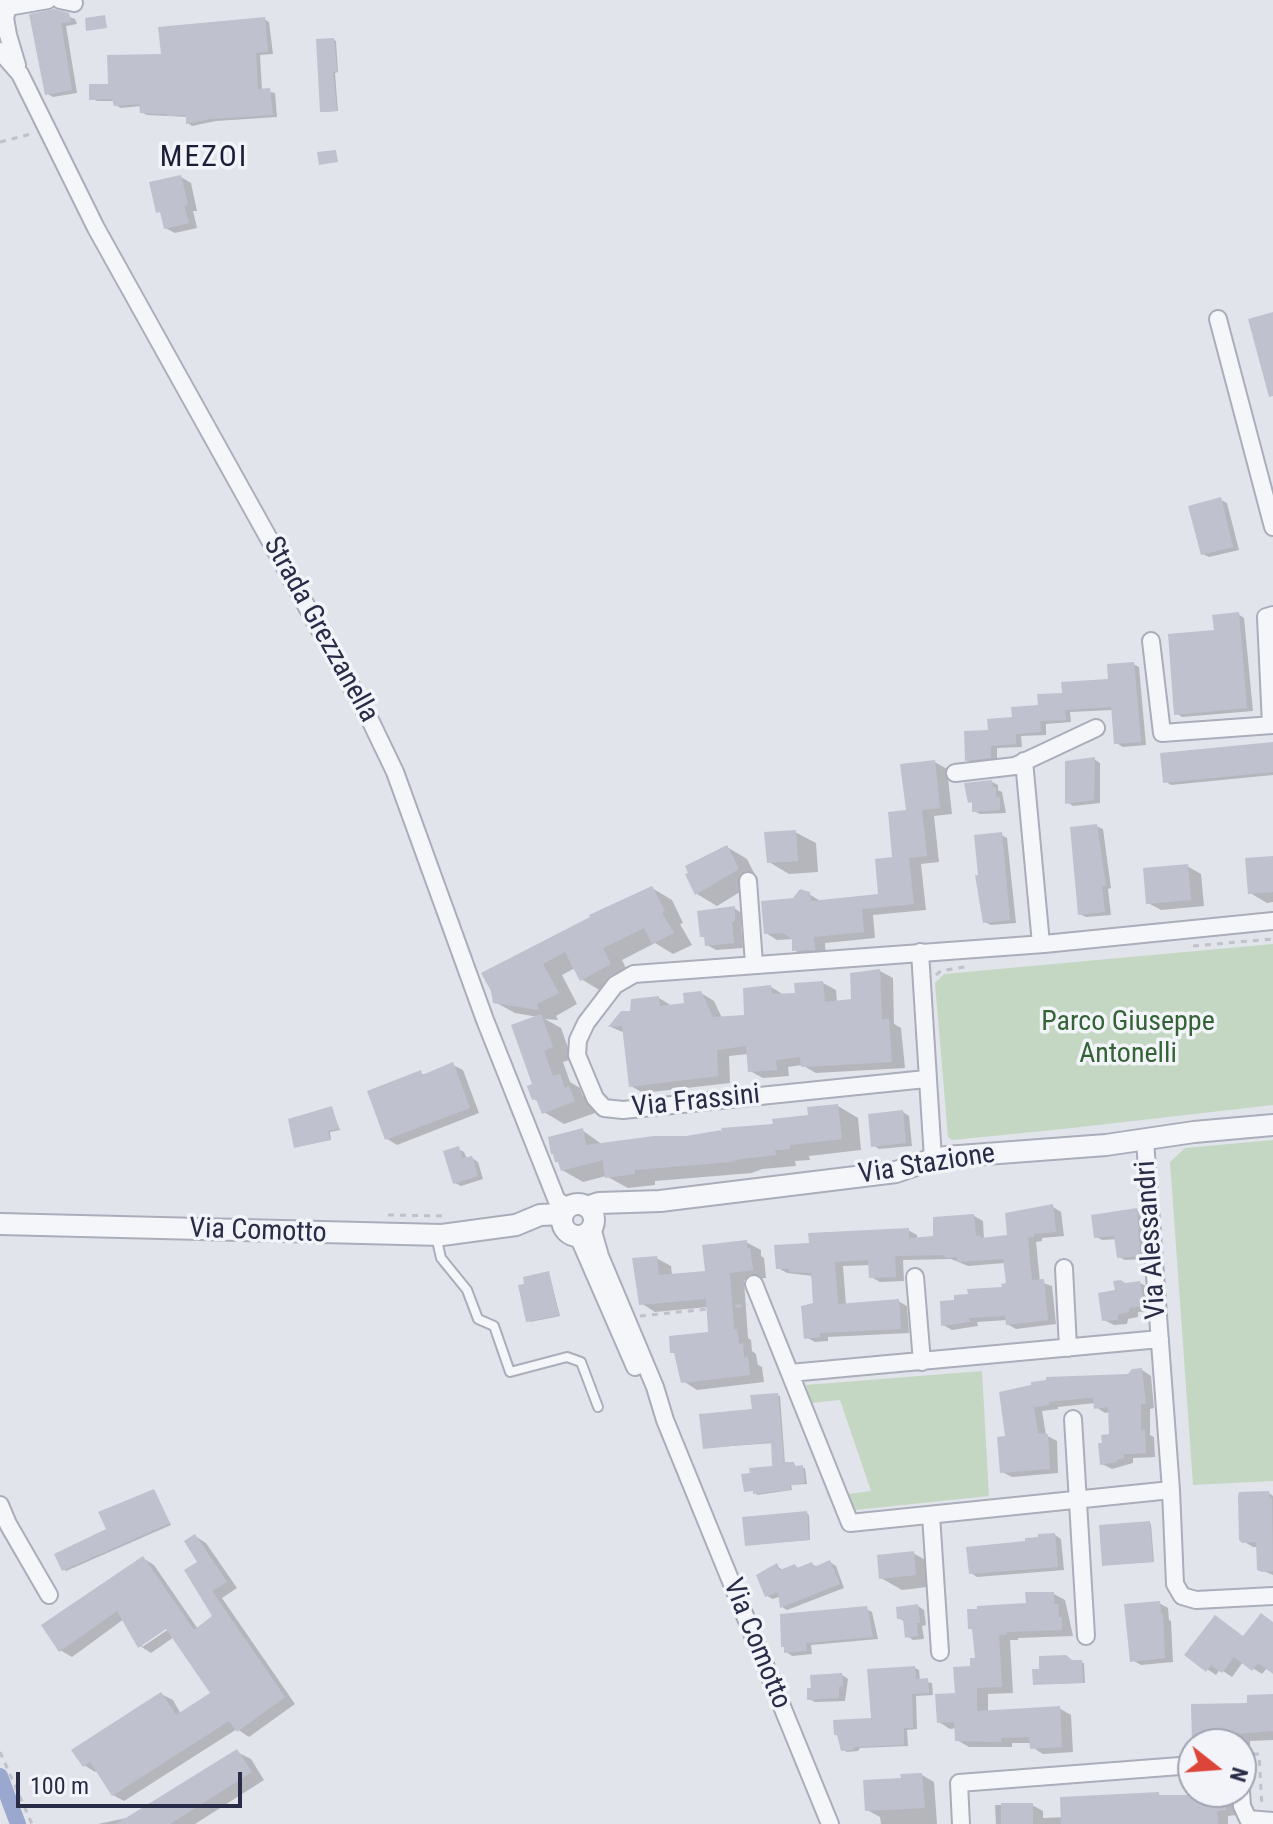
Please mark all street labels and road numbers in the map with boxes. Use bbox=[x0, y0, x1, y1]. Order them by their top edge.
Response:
street label: Strada Grezzanella bbox=[255, 531, 385, 729]
street label: Via Frassini bbox=[630, 1079, 762, 1125]
street label: Via Stazione bbox=[856, 1138, 998, 1192]
street label: Via Alessandri bbox=[1130, 1160, 1174, 1320]
street label: Via Comotto bbox=[189, 1213, 327, 1251]
street label: Via Comotto bbox=[715, 1574, 797, 1714]

